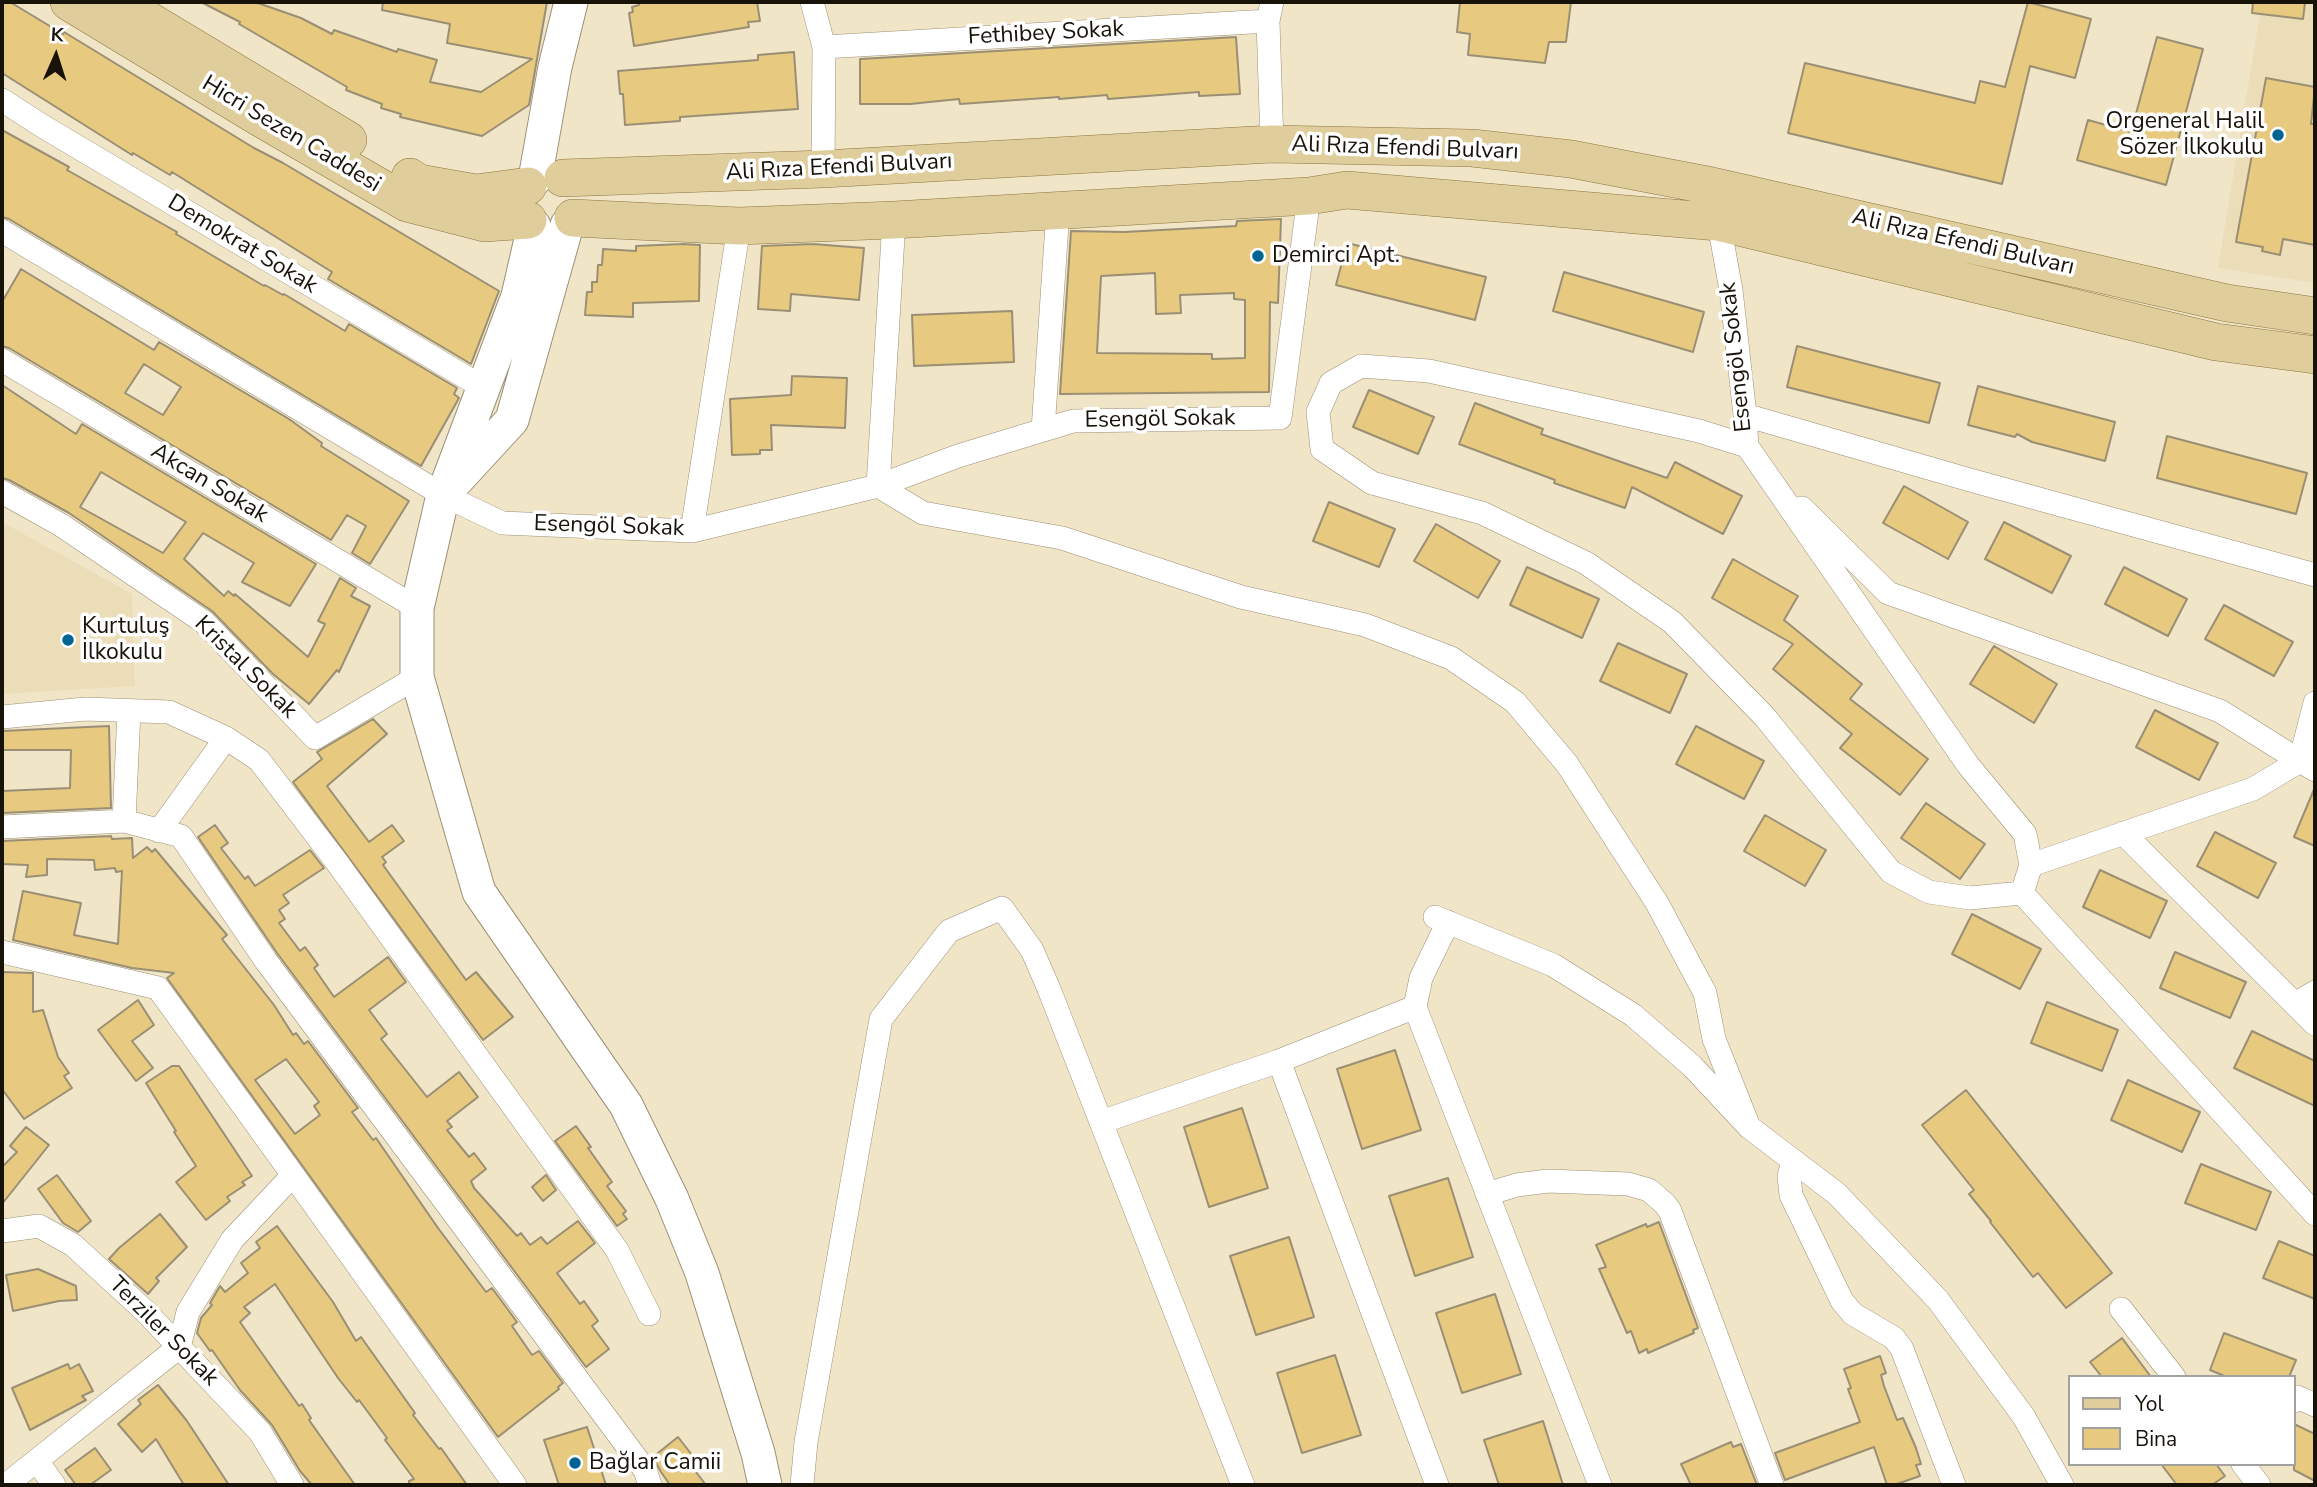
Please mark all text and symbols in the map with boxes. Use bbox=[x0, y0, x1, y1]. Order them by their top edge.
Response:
street label: Fethibey Sokak bbox=[967, 16, 1125, 52]
north arrow bbox=[21, 21, 91, 91]
text: K bbox=[50, 22, 64, 48]
street label: Hicri Sezen Caddesi bbox=[197, 71, 385, 199]
place label: Orgeneral Halil Sözer İlkokulu bbox=[2106, 108, 2264, 162]
marker: Orgeneral Halil Sözer İlkokulu bbox=[2270, 127, 2286, 143]
street label: Ali Rıza Efendi Bulvarı bbox=[1291, 131, 1519, 167]
street label: Ali Rıza Efendi Bulvarı bbox=[725, 148, 953, 188]
street label: Demokrat Sokak bbox=[162, 190, 322, 300]
street label: Ali Rıza Efendi Bulvarı bbox=[1849, 204, 2077, 282]
place label: Demirci Apt. bbox=[1272, 242, 1400, 270]
marker: Demirci Apt. bbox=[1250, 248, 1266, 264]
street label: Esengöl Sokak bbox=[1715, 281, 1759, 433]
street label: Esengöl Sokak bbox=[1084, 405, 1236, 435]
street label: Akcan Sokak bbox=[145, 438, 273, 530]
street label: Esengöl Sokak bbox=[533, 511, 685, 543]
street label: Kristal Sokak bbox=[188, 611, 302, 725]
place label: Kurtuluş İlkokulu bbox=[82, 613, 170, 667]
marker: Kurtuluş İlkokulu bbox=[60, 632, 76, 648]
street label: Terziler Sokak bbox=[102, 1271, 224, 1393]
legend bbox=[2068, 1375, 2296, 1466]
text: Yol bbox=[2135, 1390, 2164, 1418]
text: Bina bbox=[2135, 1425, 2177, 1453]
place label: Bağlar Camii bbox=[589, 1449, 721, 1477]
marker: Bağlar Camii bbox=[567, 1455, 583, 1471]

